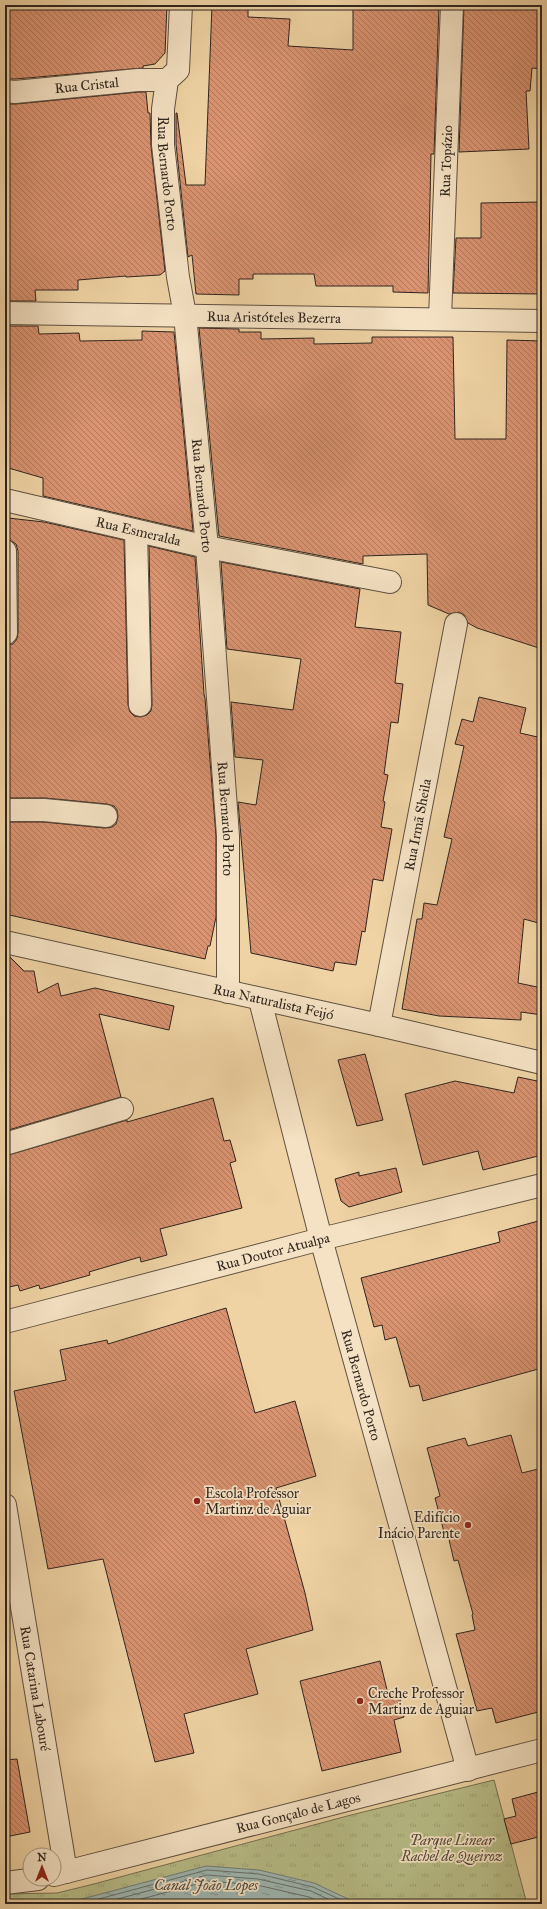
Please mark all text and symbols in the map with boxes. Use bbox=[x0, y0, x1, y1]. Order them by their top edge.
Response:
street label: Rua Cristal bbox=[54, 73, 120, 97]
street label: Rua Bernardo Porto bbox=[154, 116, 181, 232]
street label: Rua Topázio bbox=[436, 125, 456, 197]
street label: Rua Aristóteles Bezerra bbox=[207, 308, 341, 327]
street label: Rua Bernardo Porto bbox=[188, 438, 216, 553]
street label: Rua Esmeralda bbox=[94, 513, 183, 549]
street label: Rua Bernardo Porto bbox=[214, 761, 237, 876]
street label: Rua Irmã Sheila bbox=[400, 777, 435, 872]
street label: Rua Naturalista Feijó bbox=[212, 980, 335, 1023]
street label: Rua Doutor Atualpa bbox=[214, 1229, 331, 1275]
street label: Rua Bernardo Porto bbox=[338, 1327, 385, 1442]
place label: Escola Professor Martinz de Aguiar bbox=[205, 1485, 312, 1518]
marker: Escola Professor Martinz de Aguiar bbox=[192, 1496, 202, 1506]
place label: Edifício Inácio Parente bbox=[378, 1509, 460, 1542]
marker: Edifício Inácio Parente bbox=[463, 1520, 473, 1530]
street label: Rua Catarina Labouré bbox=[17, 1625, 54, 1753]
place label: Creche Professor Martinz de Aguiar bbox=[368, 1685, 475, 1718]
marker: Creche Professor Martinz de Aguiar bbox=[355, 1696, 365, 1706]
street label: Rua Gonçalo de Lagos bbox=[234, 1788, 362, 1837]
park label: Parque Linear Rachel de Queiroz bbox=[400, 1832, 503, 1865]
north arrow bbox=[22, 1847, 62, 1887]
text: N bbox=[37, 1851, 47, 1864]
water label: Canal João Lopes bbox=[154, 1876, 259, 1895]

